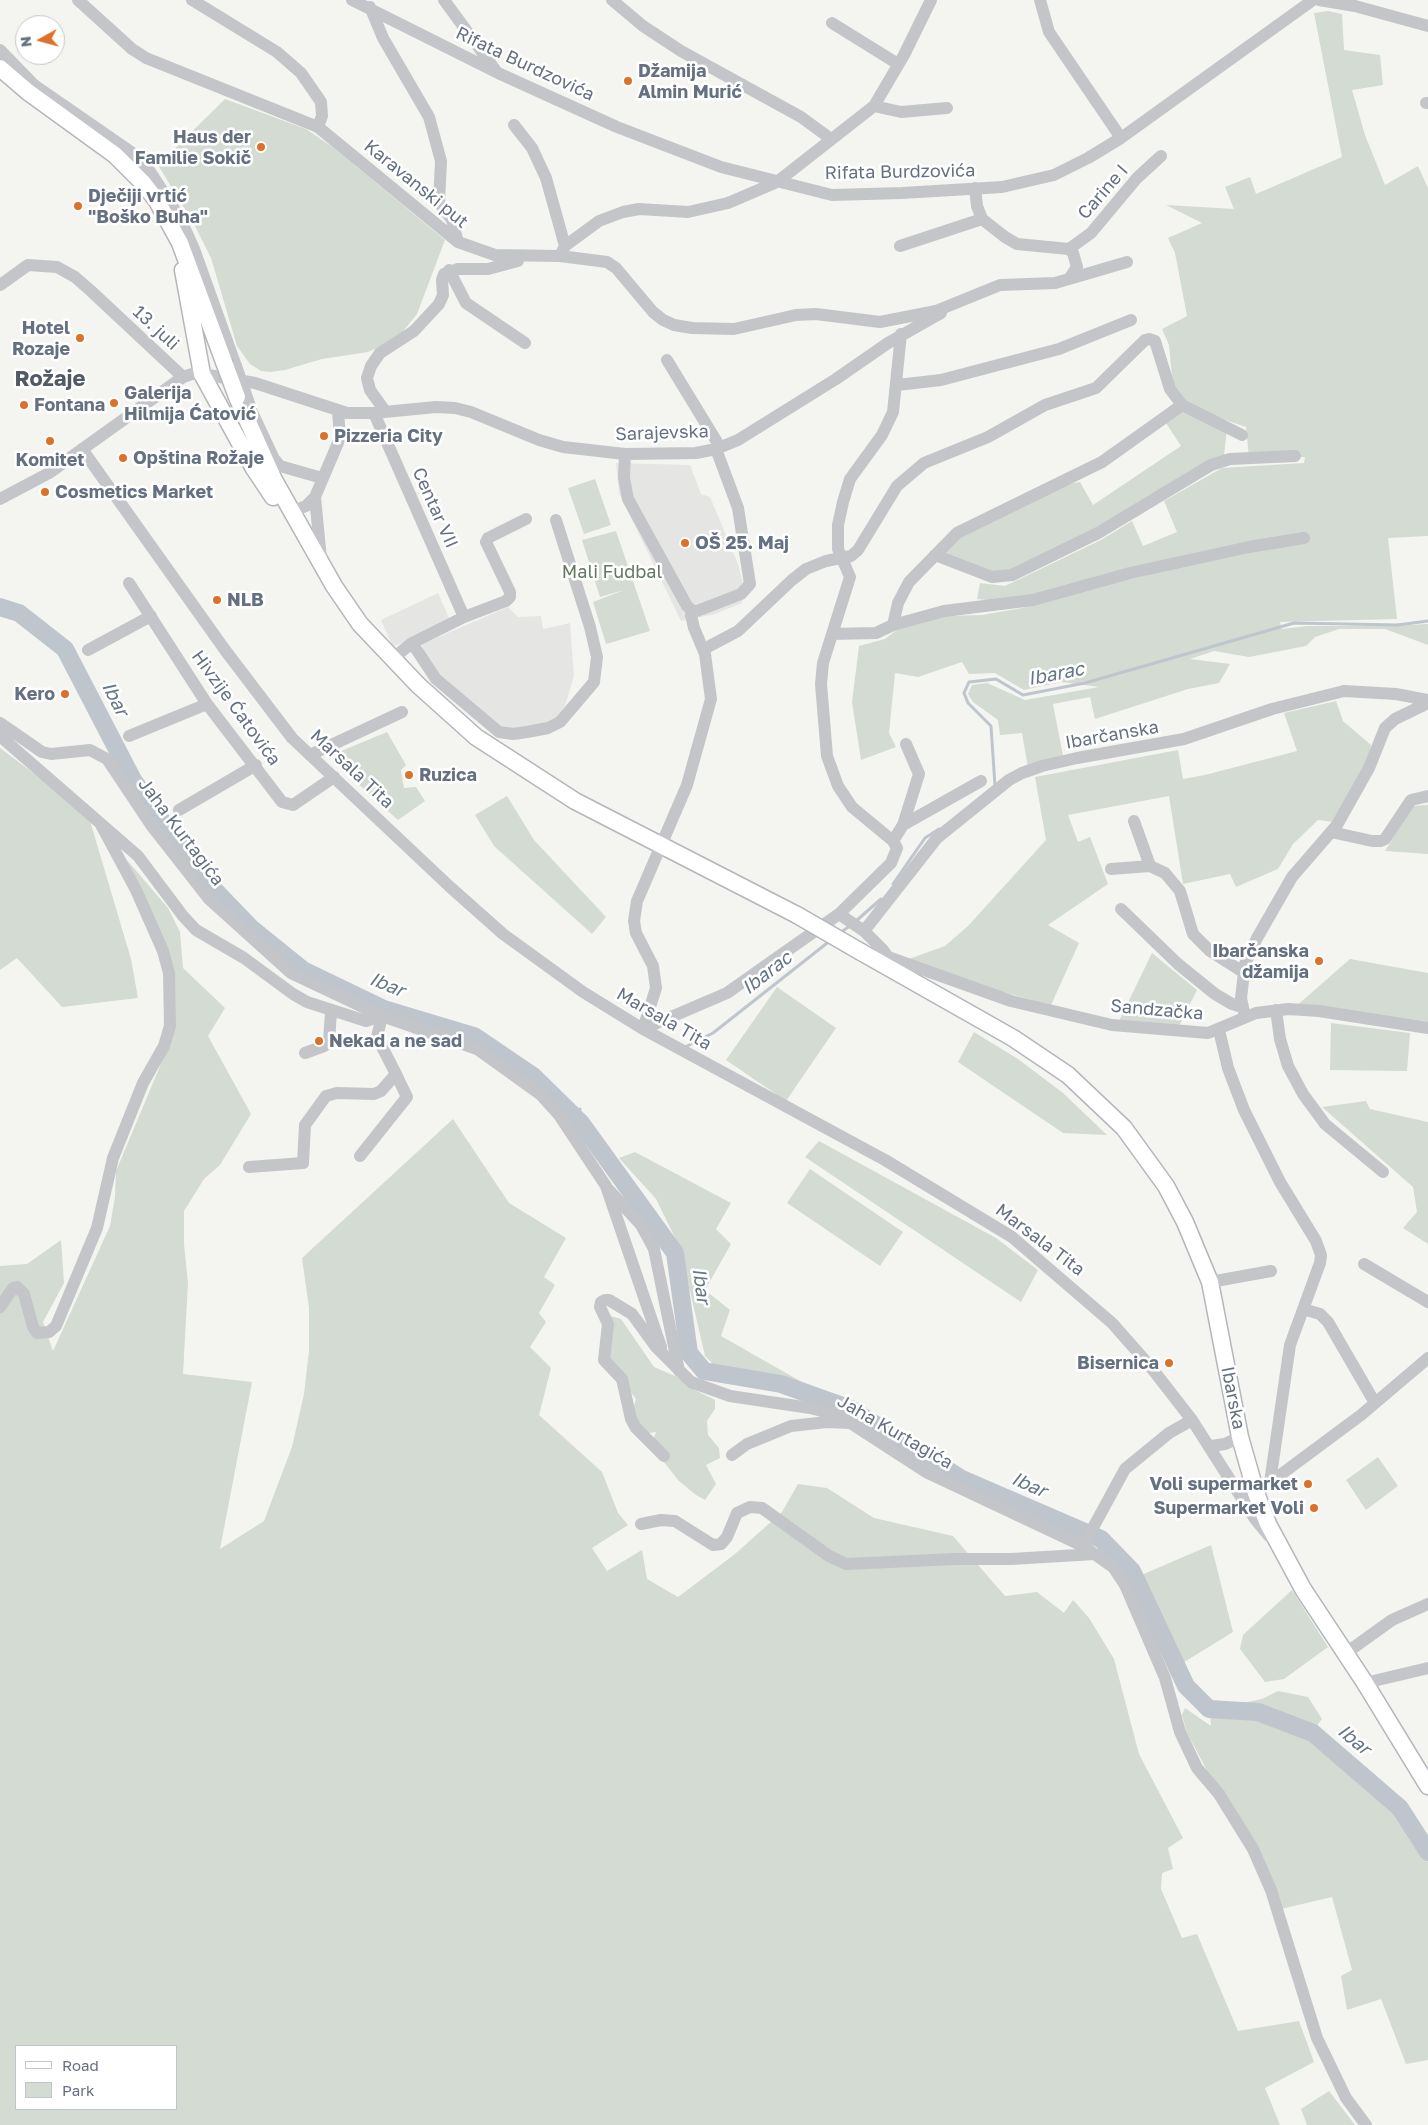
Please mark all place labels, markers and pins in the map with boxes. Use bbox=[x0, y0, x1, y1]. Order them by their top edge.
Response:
place label: Džamija Almin Murić bbox=[638, 60, 742, 102]
marker: Džamija Almin Murić bbox=[622, 75, 634, 87]
place label: Haus der Familie Sokič bbox=[135, 126, 251, 168]
marker: Haus der Familie Sokič bbox=[255, 141, 267, 153]
place label: Dječiji vrtić "Boško Buha" bbox=[88, 185, 208, 228]
marker: Dječiji vrtić "Boško Buha" bbox=[72, 200, 84, 212]
place label: Hotel Rozaje bbox=[12, 317, 70, 359]
marker: Hotel Rozaje bbox=[74, 332, 86, 344]
place label: Galerija Hilmija Ćatović bbox=[124, 382, 256, 424]
place label: Fontana bbox=[34, 394, 105, 416]
marker: Galerija Hilmija Ćatović bbox=[108, 397, 120, 409]
marker: Fontana bbox=[18, 399, 30, 411]
place label: Pizzeria City bbox=[334, 425, 443, 447]
marker: Pizzeria City bbox=[318, 430, 330, 442]
marker: Komitet bbox=[44, 435, 56, 447]
place label: Opština Rožaje bbox=[133, 447, 264, 469]
place label: Komitet bbox=[15, 449, 85, 471]
marker: Opština Rožaje bbox=[117, 452, 129, 464]
place label: Cosmetics Market bbox=[55, 481, 213, 503]
marker: Cosmetics Market bbox=[39, 486, 51, 498]
place label: OŠ 25. Maj bbox=[695, 532, 789, 554]
marker: OŠ 25. Maj bbox=[679, 537, 691, 549]
place label: NLB bbox=[227, 589, 264, 611]
marker: NLB bbox=[211, 594, 223, 606]
place label: Kero bbox=[14, 683, 55, 705]
marker: Kero bbox=[59, 688, 71, 700]
place label: Ruzica bbox=[419, 764, 477, 786]
marker: Ruzica bbox=[403, 769, 415, 781]
place label: Ibarčanska džamija bbox=[1212, 940, 1309, 982]
marker: Ibarčanska džamija bbox=[1313, 955, 1325, 967]
place label: Nekad a ne sad bbox=[329, 1030, 462, 1052]
marker: Nekad a ne sad bbox=[313, 1035, 325, 1047]
place label: Bisernica bbox=[1077, 1352, 1159, 1374]
marker: Bisernica bbox=[1163, 1357, 1175, 1369]
place label: Voli supermarket bbox=[1150, 1473, 1298, 1495]
marker: Voli supermarket bbox=[1302, 1478, 1314, 1490]
place label: Supermarket Voli bbox=[1154, 1497, 1304, 1519]
marker: Supermarket Voli bbox=[1308, 1502, 1320, 1514]

